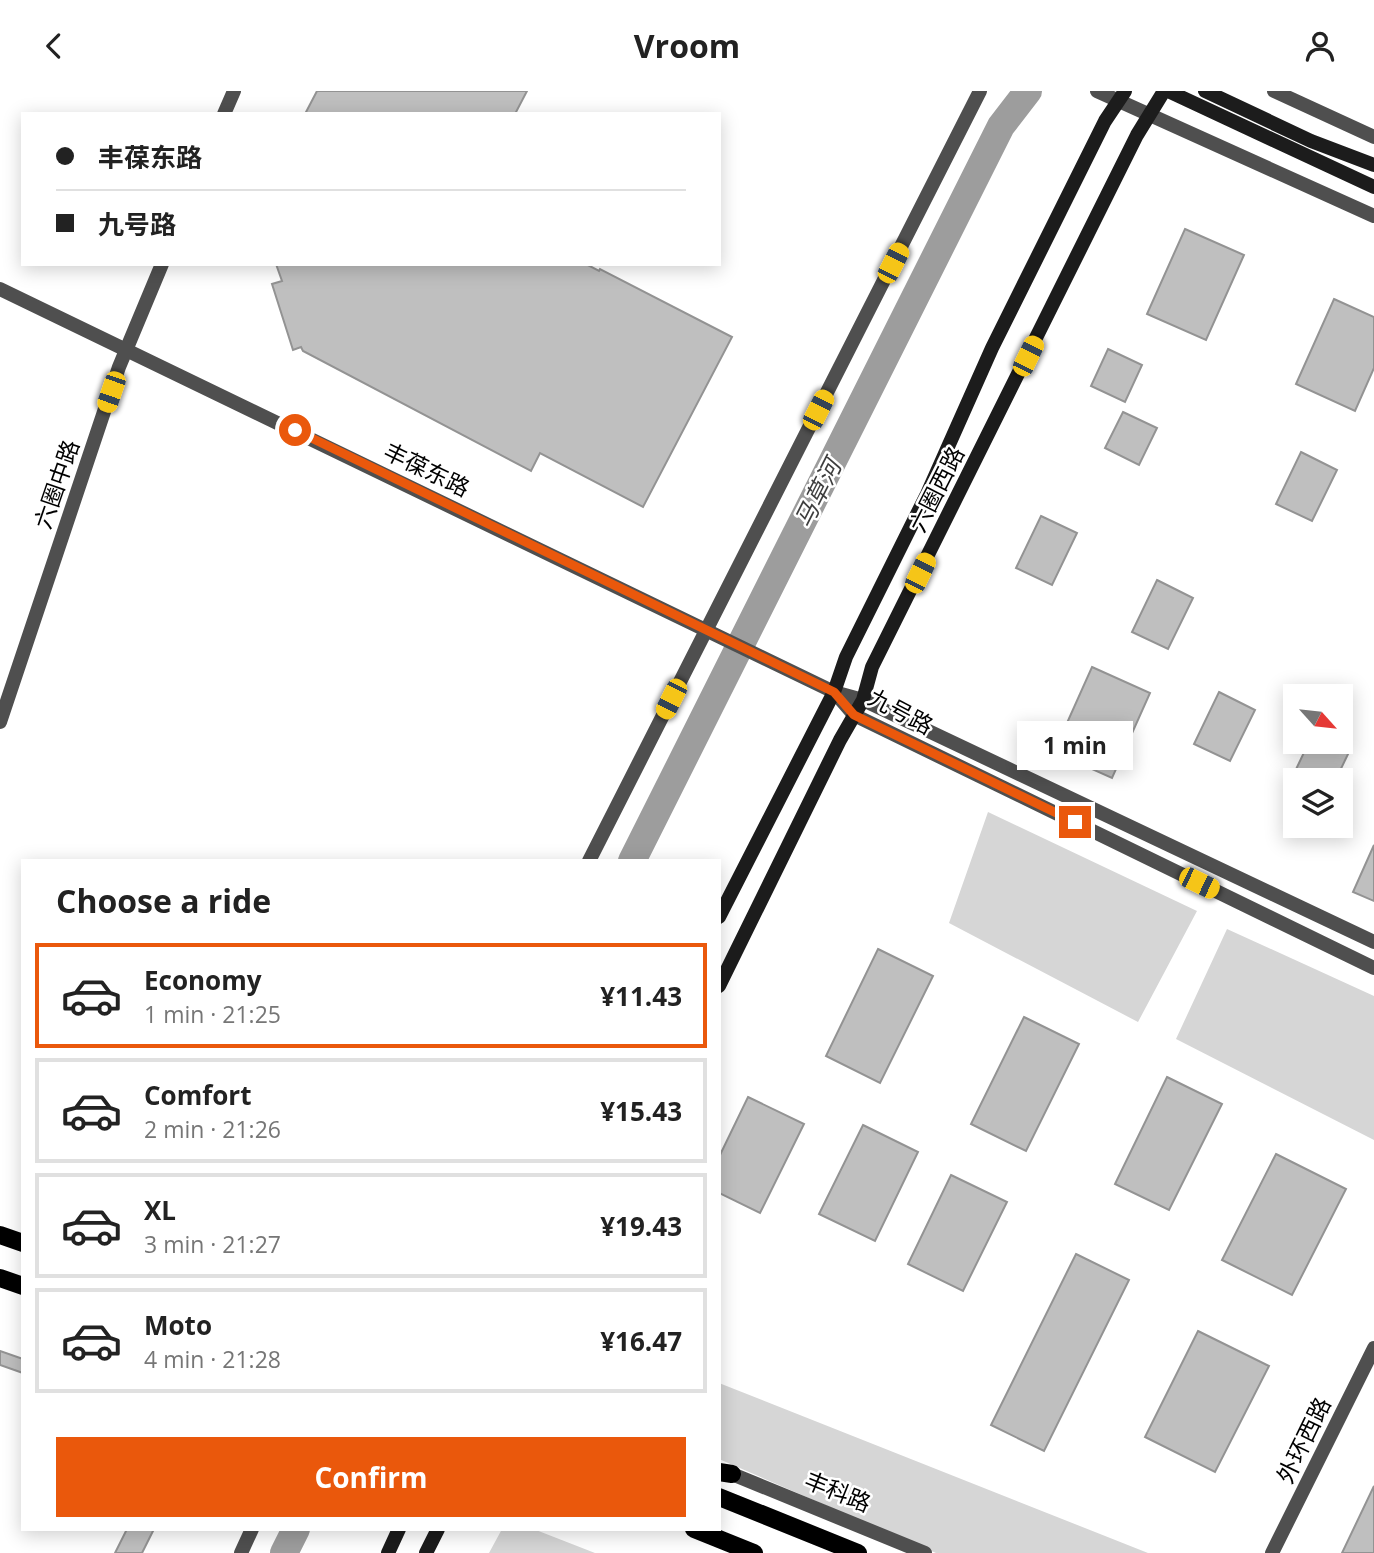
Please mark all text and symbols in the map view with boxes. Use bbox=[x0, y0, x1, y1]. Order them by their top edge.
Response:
text: Vroom bbox=[634, 24, 740, 67]
icon: back bbox=[35, 27, 73, 65]
icon: person bbox=[1301, 27, 1339, 65]
text: 丰葆东路 bbox=[98, 139, 202, 175]
text: 九号路 bbox=[98, 206, 176, 242]
car bbox=[875, 240, 912, 286]
car bbox=[1010, 333, 1047, 379]
car bbox=[95, 369, 128, 415]
car bbox=[800, 387, 837, 433]
route start bbox=[279, 414, 311, 446]
street label: 丰葆东路 bbox=[379, 434, 475, 504]
street label: 六圈中路 bbox=[26, 435, 86, 533]
street label: 六圈西路 bbox=[901, 441, 971, 537]
water label: 马草河 bbox=[786, 450, 850, 533]
car bbox=[902, 550, 939, 596]
car bbox=[653, 676, 690, 722]
street label: 九号路 bbox=[863, 681, 939, 741]
north arrow bbox=[1283, 684, 1353, 754]
map controls bbox=[1283, 684, 1353, 838]
callout: 1 min bbox=[1017, 721, 1133, 769]
text: 1 min bbox=[1043, 729, 1107, 761]
button: layers bbox=[1283, 768, 1353, 838]
route end bbox=[1059, 806, 1091, 838]
car bbox=[1176, 864, 1223, 902]
text: Choose a ride bbox=[56, 879, 271, 922]
text: Economy bbox=[144, 962, 262, 998]
icon: car bbox=[60, 964, 123, 1027]
text: ¥11.43 bbox=[600, 978, 682, 1014]
text: 1 min · 21:25 bbox=[144, 998, 281, 1030]
text: Comfort bbox=[144, 1077, 251, 1113]
icon: car bbox=[60, 1079, 123, 1142]
text: ¥15.43 bbox=[600, 1093, 682, 1129]
text: 2 min · 21:26 bbox=[144, 1113, 281, 1145]
text: XL bbox=[144, 1192, 176, 1228]
icon: car bbox=[60, 1194, 123, 1257]
text: ¥19.43 bbox=[600, 1208, 682, 1244]
text: 3 min · 21:27 bbox=[144, 1228, 281, 1260]
text: Moto bbox=[144, 1307, 212, 1343]
icon: car bbox=[60, 1309, 123, 1372]
text: ¥16.47 bbox=[600, 1323, 682, 1359]
text: 4 min · 21:28 bbox=[144, 1343, 281, 1375]
street label: 外环西路 bbox=[1268, 1392, 1338, 1488]
button: Confirm bbox=[56, 1437, 686, 1517]
street label: 丰科路 bbox=[800, 1463, 876, 1519]

